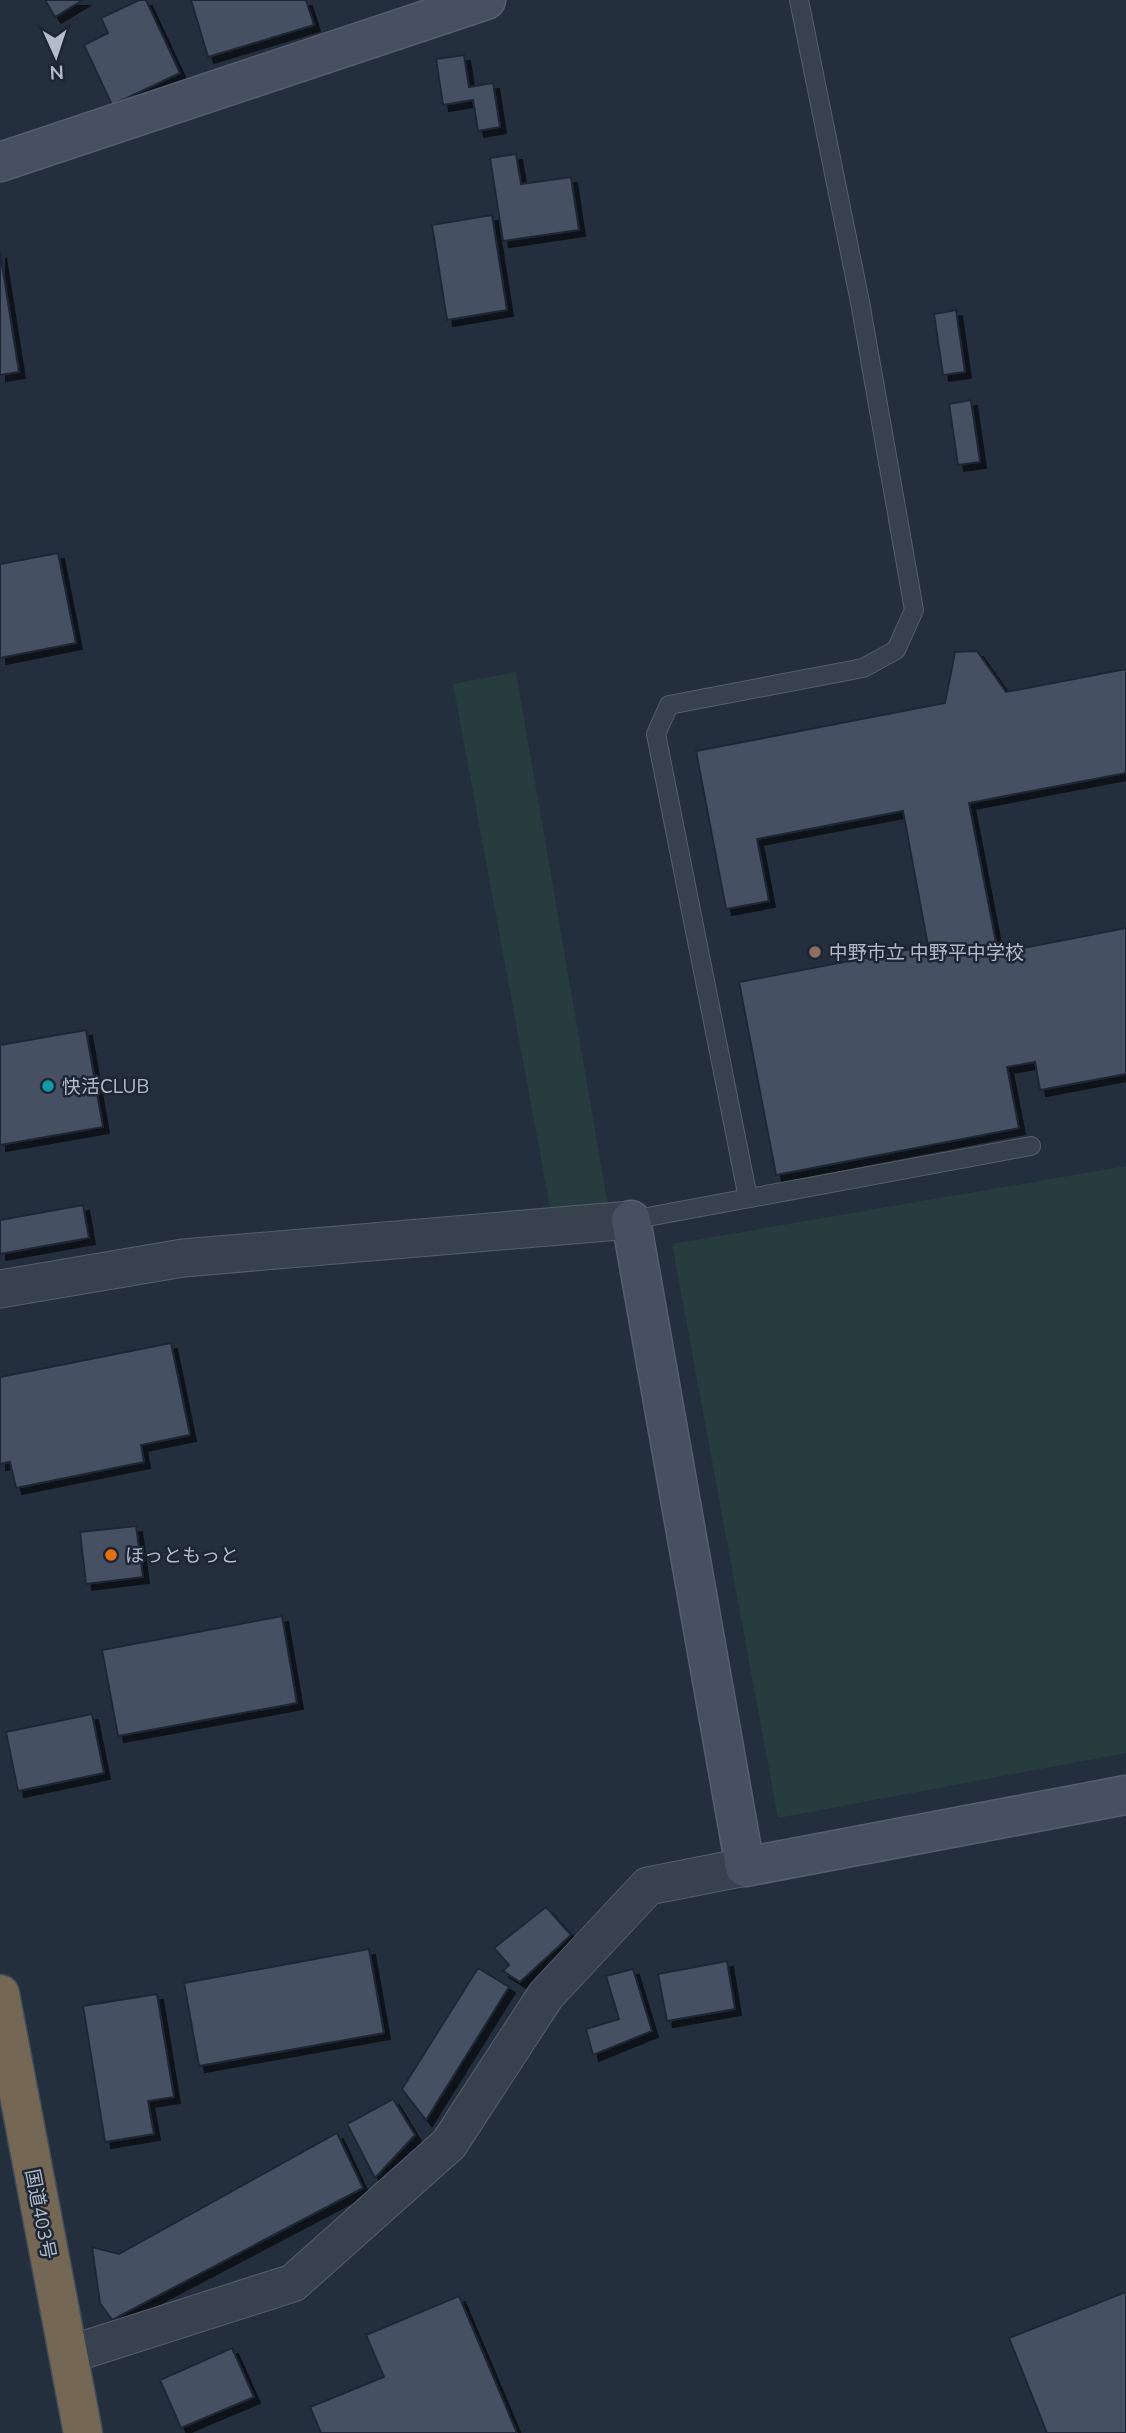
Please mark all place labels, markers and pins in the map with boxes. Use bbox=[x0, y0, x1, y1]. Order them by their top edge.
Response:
place label: 中野市立 中野平中学校 bbox=[829, 940, 1024, 966]
marker: 中野市立 中野平中学校 bbox=[807, 944, 823, 960]
place label: 快活CLUB bbox=[62, 1074, 149, 1100]
marker: 快活CLUB bbox=[40, 1078, 56, 1094]
place label: ほっともっと bbox=[125, 1543, 239, 1569]
marker: ほっともっと bbox=[103, 1547, 119, 1563]

